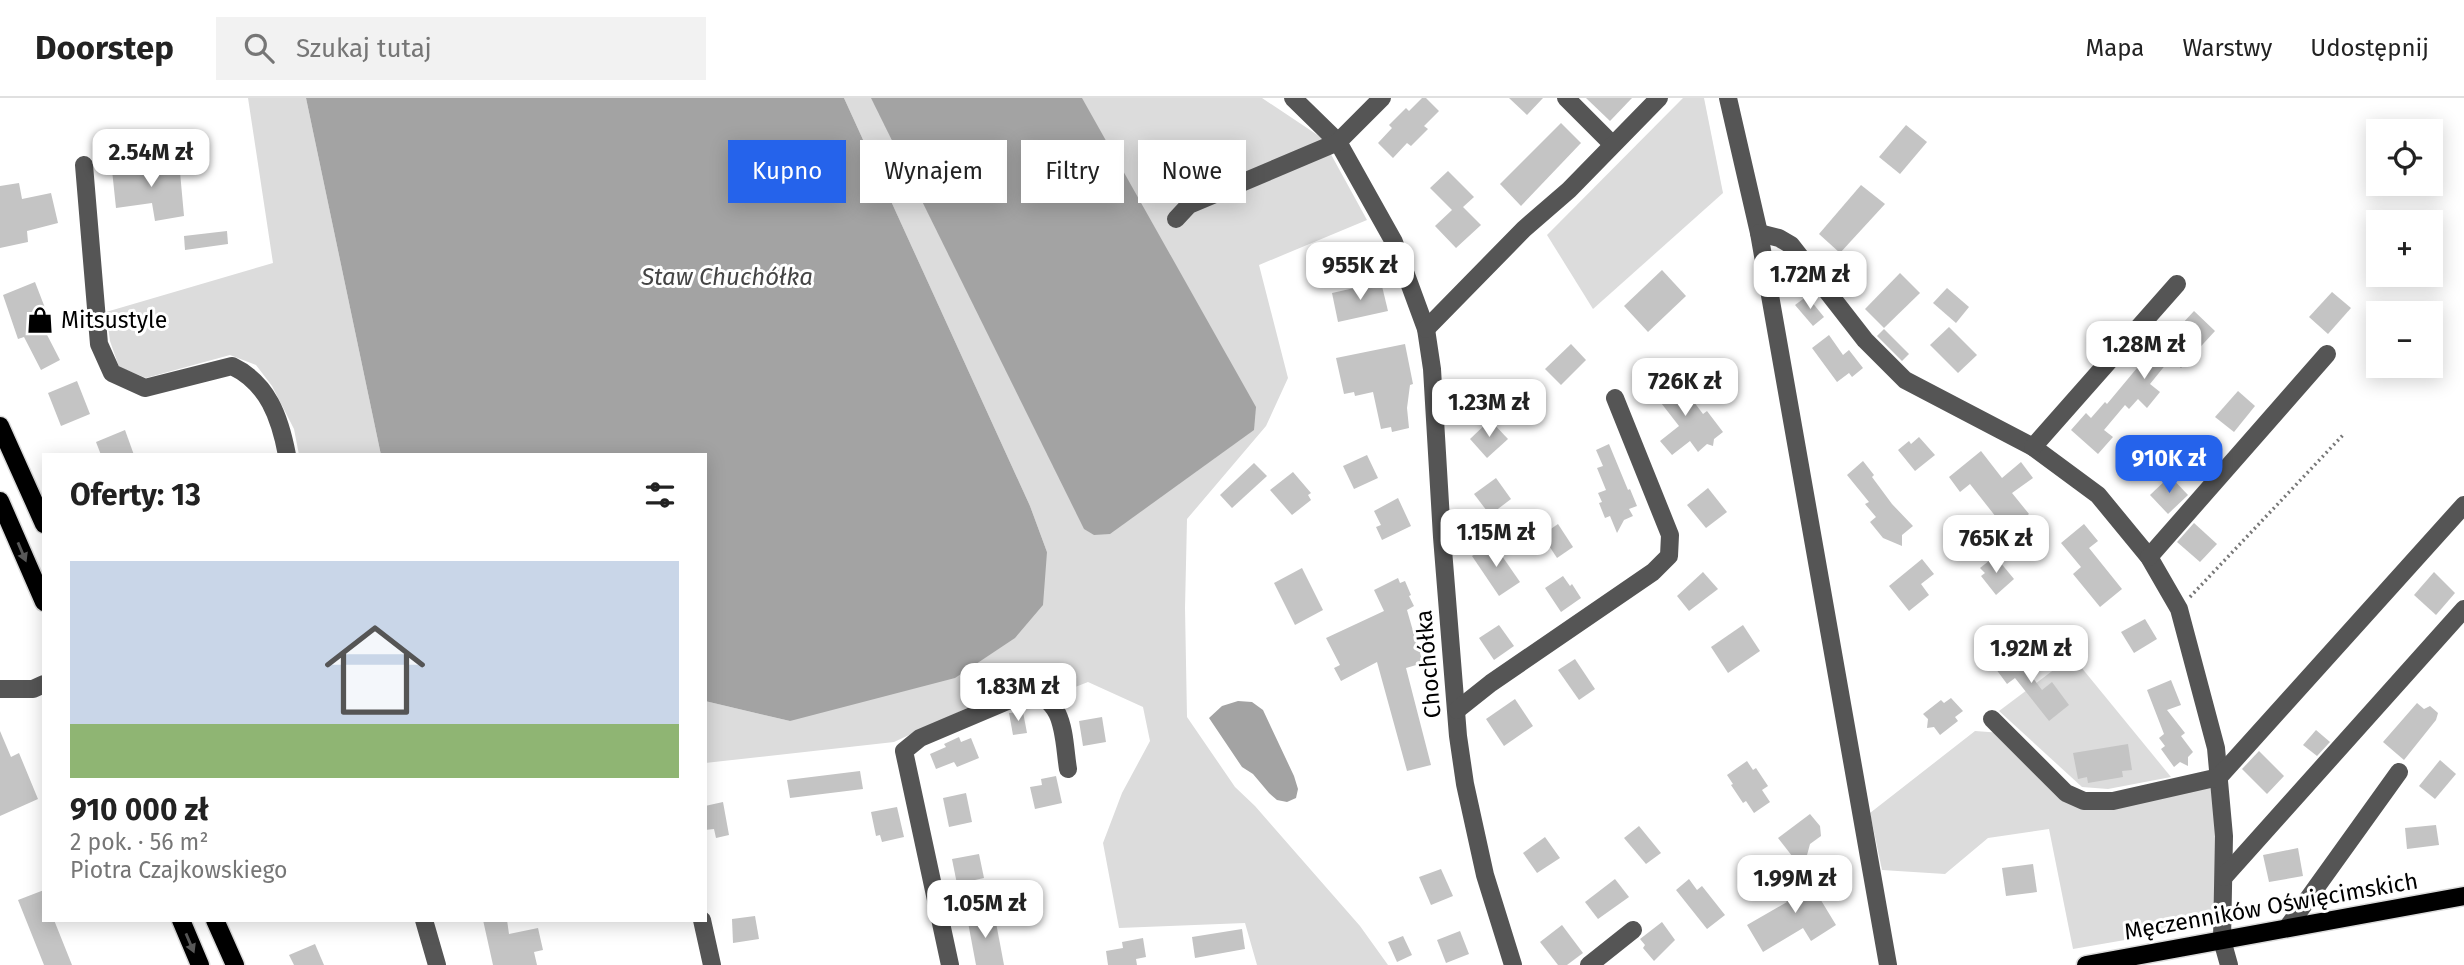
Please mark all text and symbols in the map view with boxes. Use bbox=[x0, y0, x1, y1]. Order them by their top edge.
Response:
search box bbox=[216, 17, 706, 80]
text: Doorstep bbox=[35, 28, 174, 68]
icon: search bbox=[240, 29, 278, 67]
text: Szukaj tutaj bbox=[296, 33, 432, 64]
text: Mapa bbox=[2086, 34, 2144, 62]
text: Warstwy bbox=[2182, 34, 2272, 62]
text: Udostępnij bbox=[2310, 34, 2429, 62]
map controls bbox=[2366, 119, 2443, 378]
button: locate bbox=[2366, 119, 2443, 196]
pin: 2.54M zł bbox=[79, 130, 223, 189]
text: 2.54M zł bbox=[109, 138, 194, 166]
chip: Kupno bbox=[728, 140, 846, 203]
chip: Wynajem bbox=[860, 140, 1007, 203]
chip: Filtry bbox=[1021, 140, 1124, 203]
chip: Nowe bbox=[1138, 140, 1246, 203]
button: + bbox=[2366, 210, 2443, 287]
pin: 955K zł bbox=[1295, 242, 1425, 302]
text: 955K zł bbox=[1322, 251, 1398, 279]
pin: 1.72M zł bbox=[1738, 252, 1882, 311]
text: 1.72M zł bbox=[1770, 260, 1850, 288]
water label: Staw Chuchółka bbox=[640, 263, 813, 291]
button: − bbox=[2366, 301, 2443, 378]
shop icon: Mitsustyle bbox=[25, 305, 55, 335]
place label: Mitsustyle bbox=[61, 306, 167, 334]
pin: 1.28M zł bbox=[2072, 322, 2216, 381]
text: 1.28M zł bbox=[2102, 330, 2186, 358]
pin: 726K zł bbox=[1620, 358, 1750, 418]
text: 726K zł bbox=[1648, 367, 1722, 395]
pin: 1.23M zł bbox=[1417, 380, 1561, 439]
text: 1.23M zł bbox=[1448, 388, 1530, 416]
pin: 910K zł bbox=[2104, 436, 2234, 495]
text: 910K zł bbox=[2131, 444, 2207, 472]
icon: filters bbox=[641, 476, 679, 514]
text: Oferty: 13 bbox=[70, 477, 201, 513]
pin: 1.15M zł bbox=[1424, 510, 1568, 569]
pin: 765K zł bbox=[1931, 516, 2061, 575]
text: 1.15M zł bbox=[1457, 518, 1535, 546]
text: 765K zł bbox=[1959, 524, 2033, 552]
one-way arrow bbox=[17, 541, 28, 562]
icon: home bbox=[312, 607, 438, 733]
street label: Chochółka bbox=[1409, 609, 1447, 719]
pin: 1.92M zł bbox=[1959, 626, 2103, 685]
text: 1.92M zł bbox=[1990, 634, 2072, 662]
pin: 1.83M zł bbox=[946, 664, 1090, 723]
text: 1.83M zł bbox=[976, 672, 1060, 700]
text: 910 000 zł bbox=[70, 792, 209, 828]
text: 2 pok. · 56 m² bbox=[70, 828, 208, 856]
text: Piotra Czajkowskiego bbox=[70, 856, 288, 884]
pin: 1.99M zł bbox=[1723, 856, 1867, 915]
text: 1.99M zł bbox=[1753, 864, 1837, 892]
street label: Męczenników Oświęcimskich bbox=[2122, 866, 2420, 946]
pin: 1.05M zł bbox=[913, 880, 1057, 940]
text: 1.05M zł bbox=[943, 889, 1027, 917]
one-way arrow bbox=[185, 932, 196, 953]

